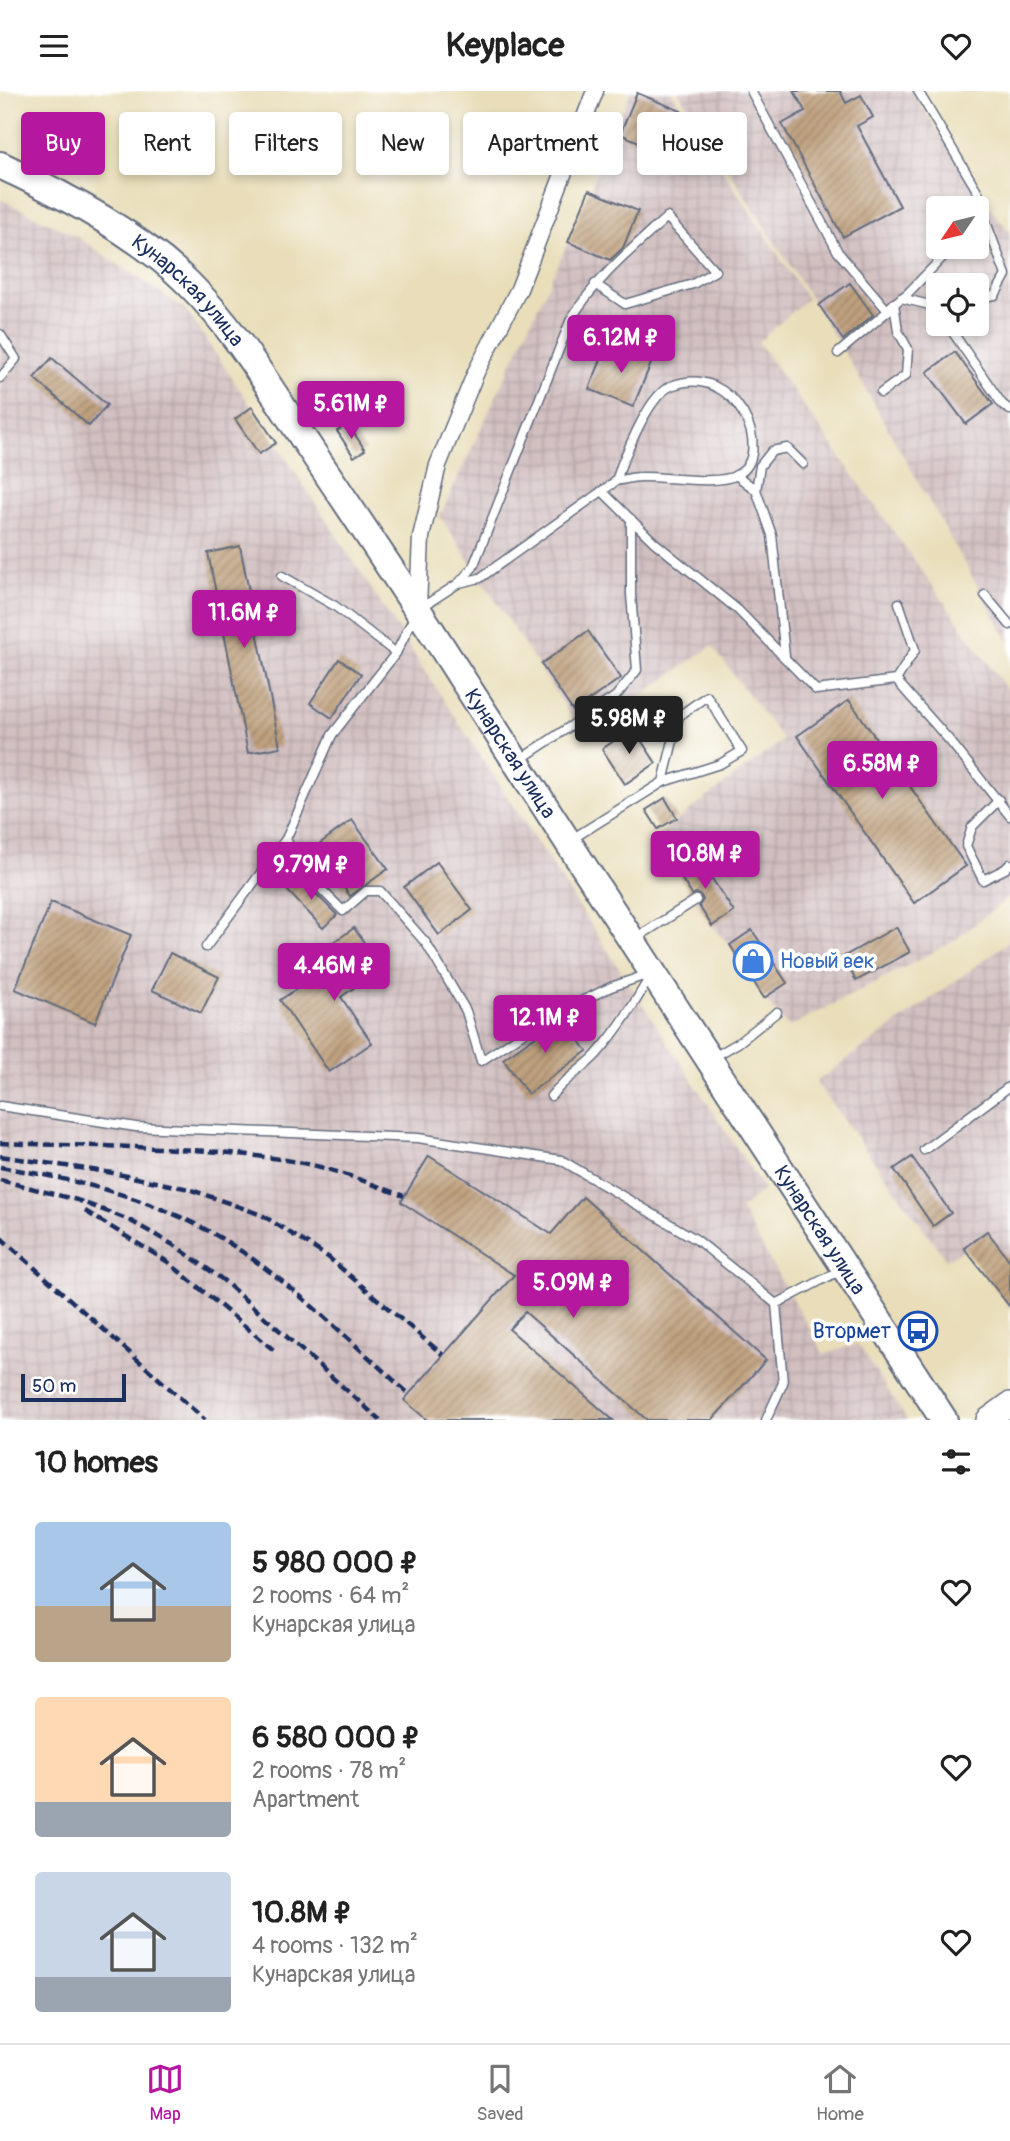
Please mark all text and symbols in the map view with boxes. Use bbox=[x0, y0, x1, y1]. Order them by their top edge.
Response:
text: Keyplace bbox=[446, 26, 564, 66]
icon: menu bbox=[35, 27, 73, 65]
icon: heart bbox=[937, 27, 975, 65]
chip: Buy bbox=[21, 112, 105, 175]
chip: Rent bbox=[119, 112, 215, 175]
chip: Filters bbox=[229, 112, 342, 175]
chip: New bbox=[356, 112, 449, 175]
chip: Apartment bbox=[463, 112, 623, 175]
chip: House bbox=[637, 112, 747, 175]
north arrow bbox=[926, 196, 989, 259]
map controls bbox=[926, 196, 989, 336]
street label: Кунарская улица bbox=[126, 228, 250, 352]
button: locate bbox=[926, 273, 989, 336]
pin: 6.12M ₽ bbox=[556, 315, 686, 375]
text: 6.12M ₽ bbox=[583, 323, 659, 352]
pin: 5.61M ₽ bbox=[286, 381, 416, 441]
text: 5.61M ₽ bbox=[313, 389, 389, 418]
pin: 11.6M ₽ bbox=[179, 591, 309, 650]
text: 11.6M ₽ bbox=[208, 598, 280, 627]
street label: Кунарская улица bbox=[459, 683, 562, 823]
pin: 5.98M ₽ bbox=[564, 697, 694, 756]
text: 5.98M ₽ bbox=[591, 704, 667, 733]
pin: 6.58M ₽ bbox=[817, 741, 947, 801]
text: 6.58M ₽ bbox=[843, 749, 921, 778]
pin: 10.8M ₽ bbox=[640, 831, 770, 891]
text: 10.8M ₽ bbox=[667, 839, 743, 868]
pin: 9.79M ₽ bbox=[246, 843, 376, 902]
text: 9.79M ₽ bbox=[273, 850, 349, 879]
shop icon: Новый век bbox=[732, 940, 774, 982]
pin: 4.46M ₽ bbox=[269, 943, 399, 1003]
place label: Новый век bbox=[780, 948, 875, 975]
text: 4.46M ₽ bbox=[294, 951, 374, 980]
pin: 12.1M ₽ bbox=[480, 995, 610, 1055]
text: 12.1M ₽ bbox=[509, 1003, 581, 1032]
street label: Кунарская улица bbox=[768, 1160, 872, 1300]
pin: 5.09M ₽ bbox=[508, 1261, 638, 1320]
text: 5.09M ₽ bbox=[533, 1268, 613, 1297]
bus stop icon: Втормет bbox=[897, 1310, 939, 1352]
place label: Втормет bbox=[813, 1318, 891, 1345]
scale bar bbox=[21, 1371, 126, 1403]
text: 50 m bbox=[32, 1374, 76, 1398]
icon: filters bbox=[937, 1443, 975, 1481]
text: 10 homes bbox=[35, 1444, 158, 1481]
text: 5 980 000 ₽ bbox=[252, 1544, 418, 1581]
icon: home bbox=[91, 1550, 175, 1634]
icon: heart bbox=[937, 1573, 975, 1611]
text: 2 rooms · 64 m² bbox=[252, 1581, 409, 1610]
text: Кунарская улица bbox=[252, 1610, 415, 1639]
text: 6 580 000 ₽ bbox=[252, 1719, 420, 1756]
icon: home bbox=[91, 1725, 175, 1809]
icon: heart bbox=[937, 1748, 975, 1786]
text: 2 rooms · 78 m² bbox=[252, 1756, 406, 1785]
text: Apartment bbox=[252, 1785, 359, 1814]
text: 10.8M ₽ bbox=[252, 1894, 352, 1931]
icon: home bbox=[91, 1900, 175, 1984]
icon: heart bbox=[937, 1923, 975, 1961]
text: 4 rooms · 132 m² bbox=[252, 1931, 418, 1960]
text: Кунарская улица bbox=[252, 1960, 415, 1989]
tab: Map bbox=[146, 2060, 184, 2126]
tab: Saved bbox=[476, 2060, 524, 2126]
tab: Home bbox=[816, 2060, 864, 2126]

